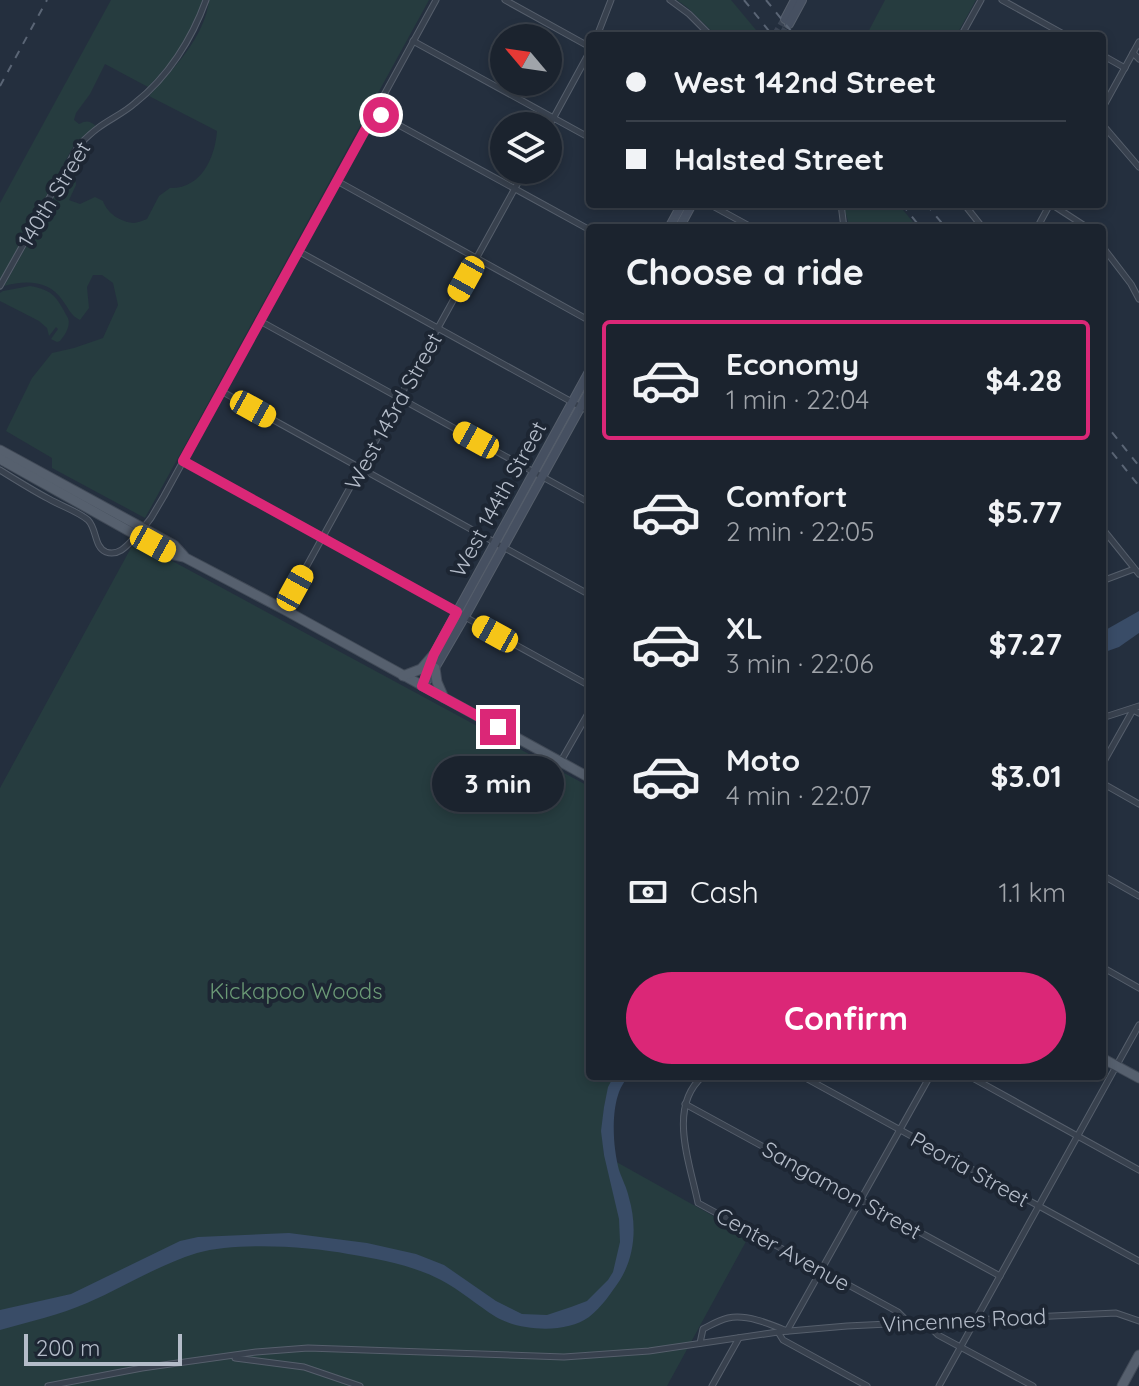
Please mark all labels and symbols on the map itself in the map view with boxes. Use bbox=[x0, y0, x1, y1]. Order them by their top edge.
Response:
north arrow bbox=[490, 24, 562, 96]
route start bbox=[363, 97, 399, 133]
street label: 140th Street bbox=[11, 136, 97, 252]
car bbox=[444, 252, 488, 306]
street label: West 143rd Street bbox=[338, 327, 448, 495]
car bbox=[226, 387, 280, 431]
street label: West 144th Street bbox=[444, 416, 552, 582]
car bbox=[449, 418, 503, 462]
car bbox=[126, 522, 180, 566]
car bbox=[273, 561, 317, 615]
car bbox=[468, 612, 522, 656]
route end bbox=[480, 709, 516, 745]
callout: 3 min bbox=[432, 755, 564, 811]
park label: Kickapoo Woods bbox=[209, 977, 383, 1005]
street label: Peoria Street bbox=[906, 1125, 1034, 1213]
street label: Sangamon Street bbox=[758, 1135, 926, 1245]
street label: Center Avenue bbox=[711, 1201, 855, 1297]
street label: Vincennes Road bbox=[881, 1302, 1047, 1338]
scale bar bbox=[24, 1330, 182, 1366]

